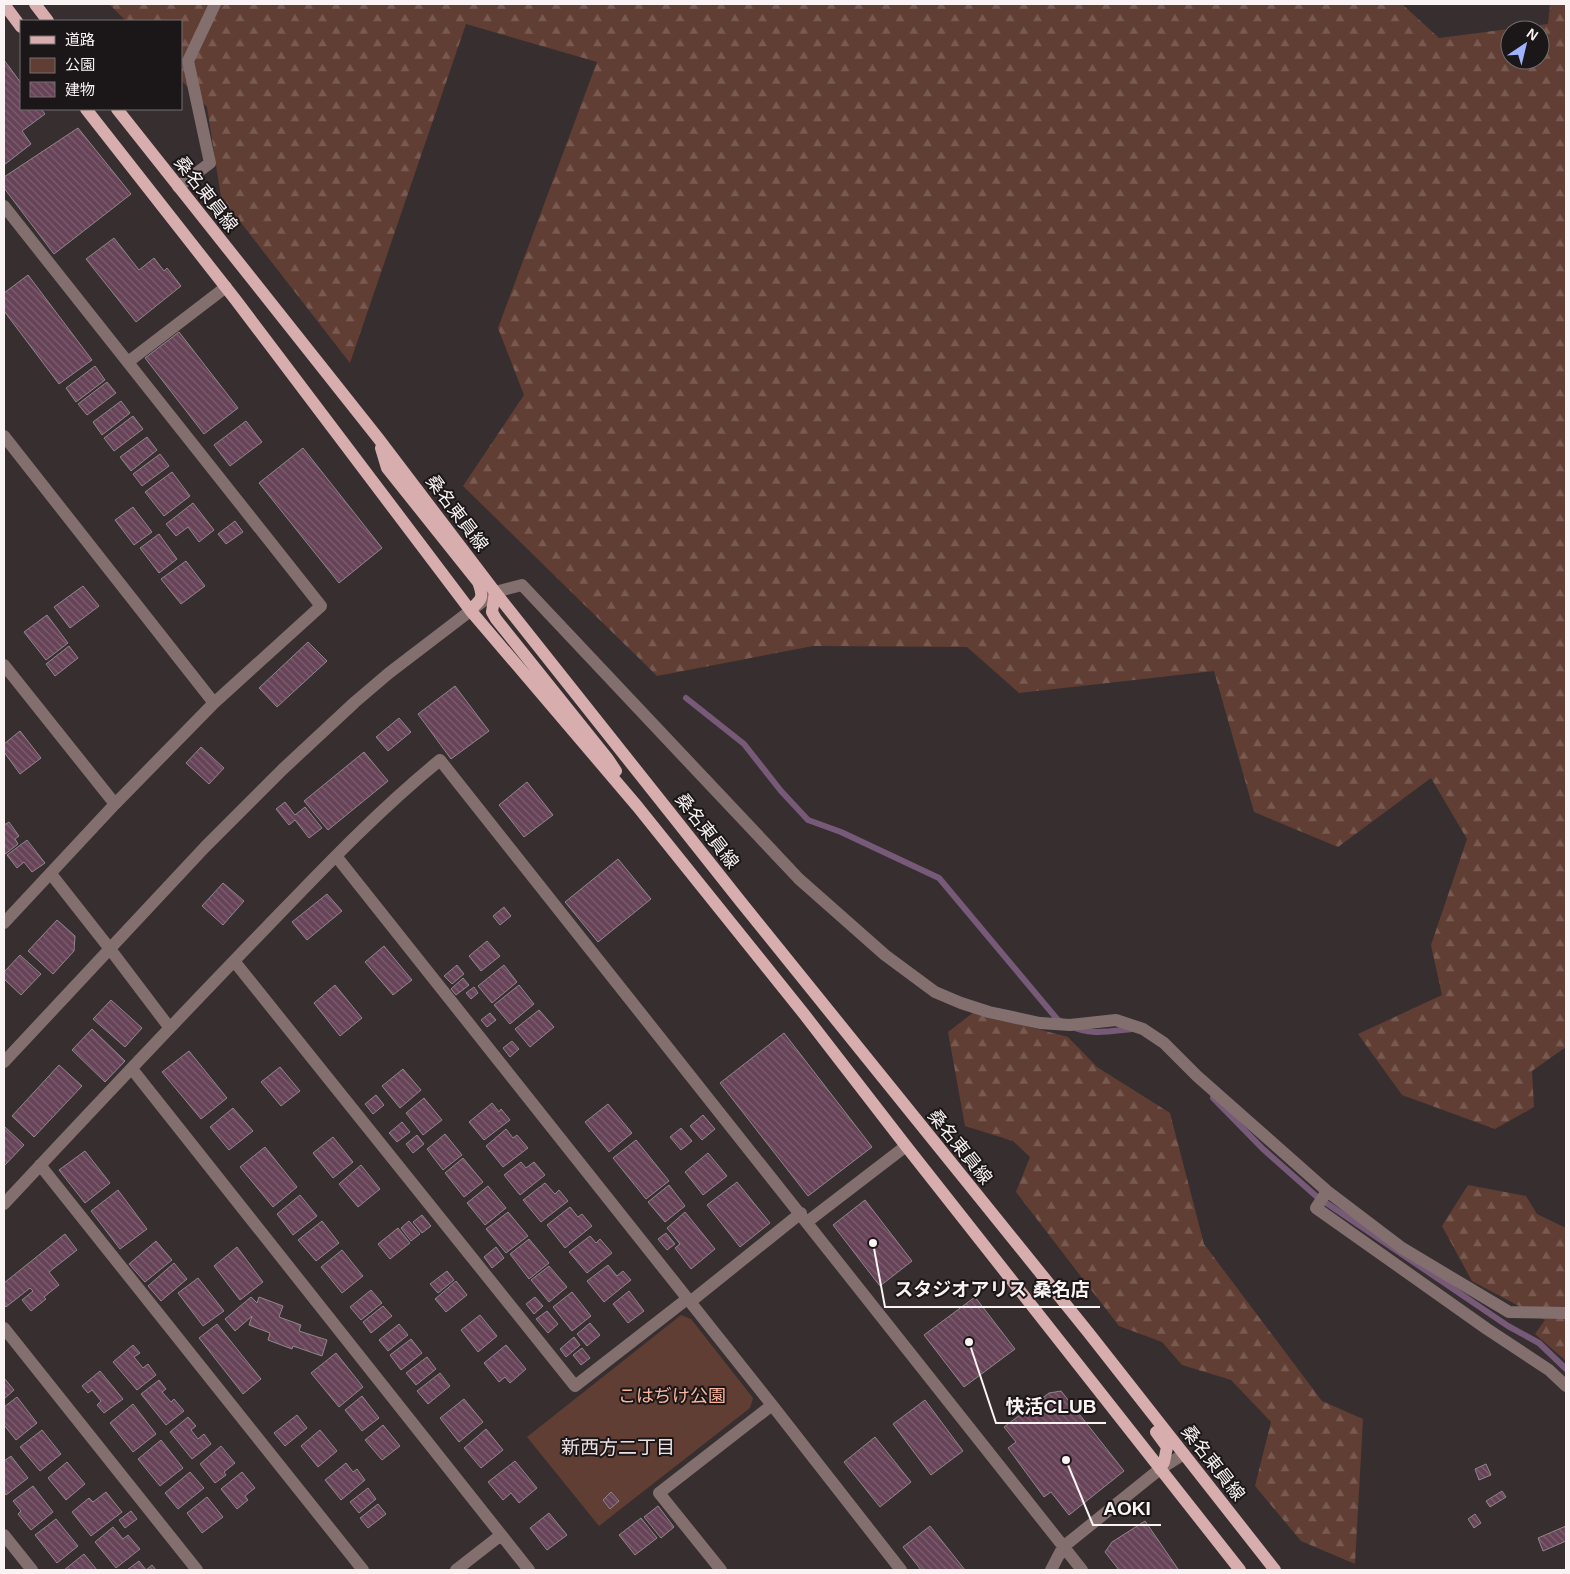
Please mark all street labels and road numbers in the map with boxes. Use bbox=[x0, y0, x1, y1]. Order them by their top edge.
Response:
street label: 桑名東員線 bbox=[170, 152, 242, 236]
street label: 桑名東員線 bbox=[422, 471, 492, 555]
street label: 桑名東員線 bbox=[671, 789, 743, 873]
street label: 桑名東員線 bbox=[924, 1106, 996, 1188]
street label: 桑名東員線 bbox=[1177, 1421, 1249, 1505]

